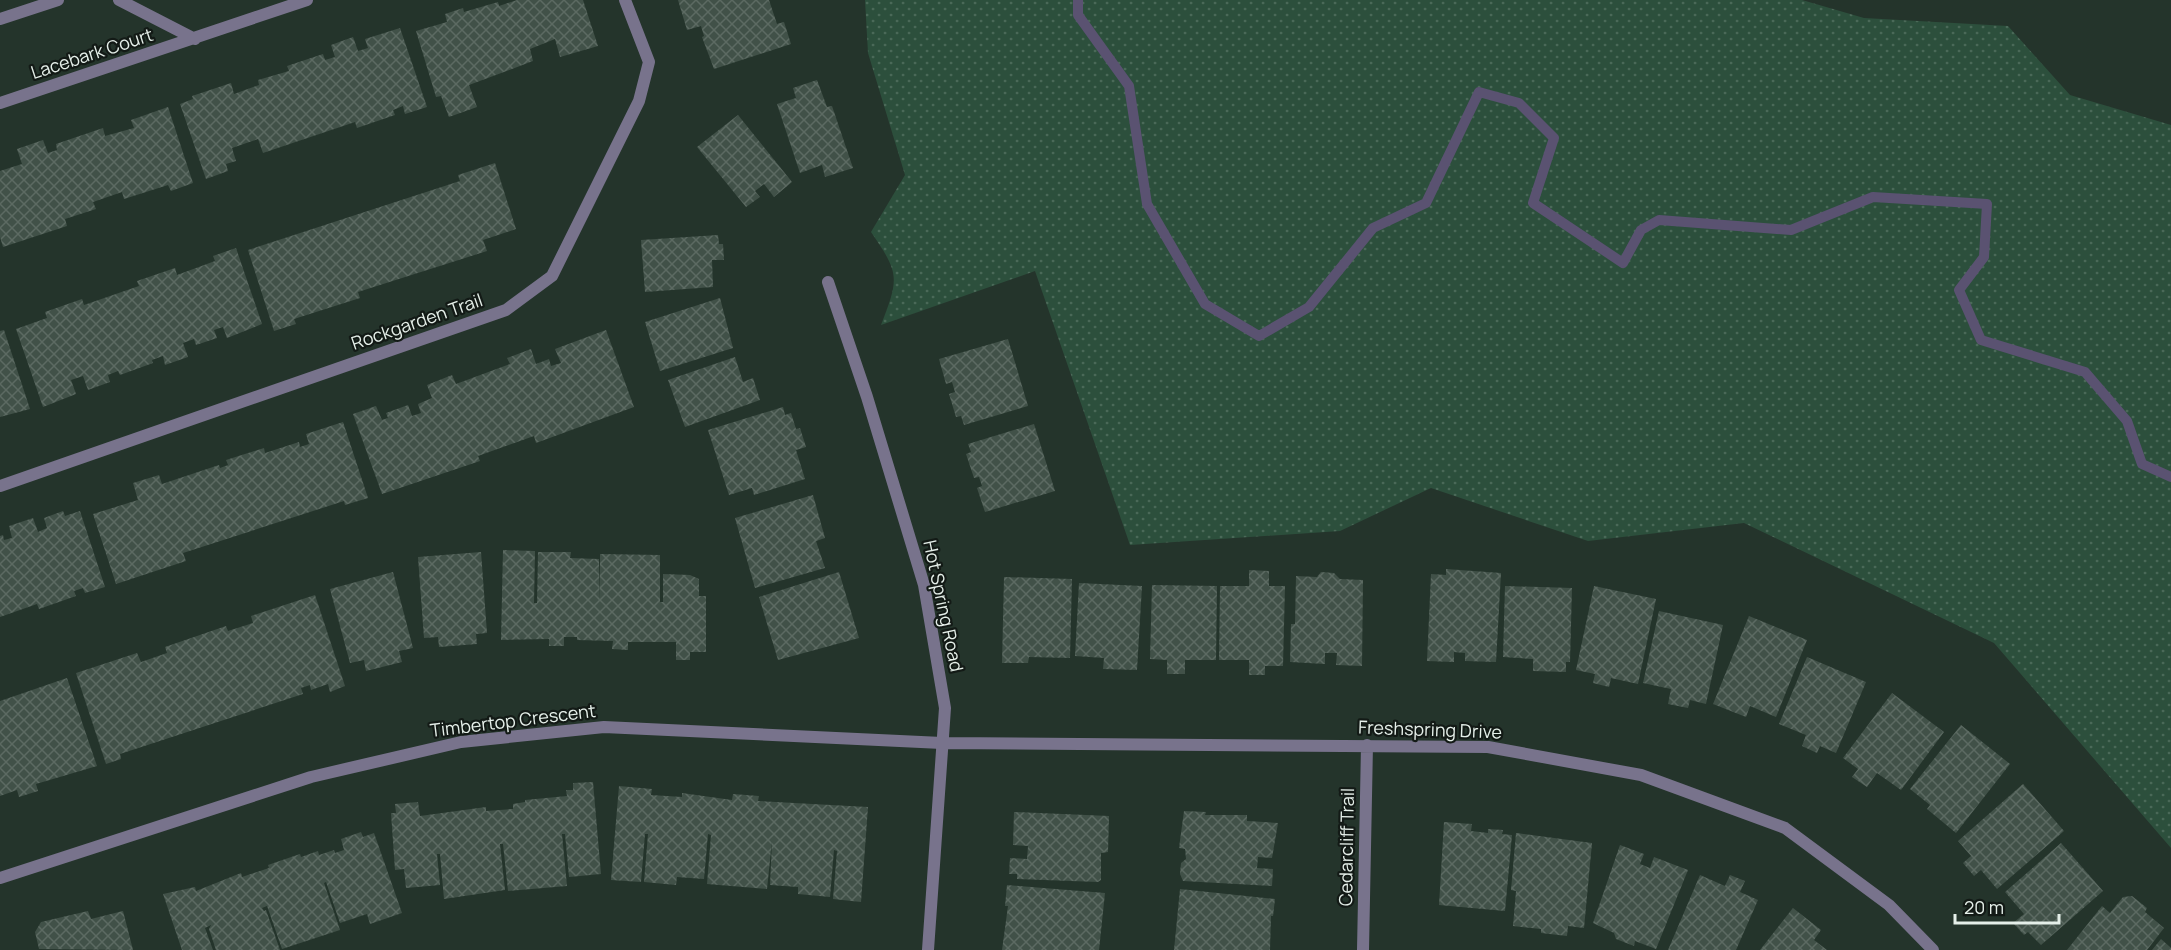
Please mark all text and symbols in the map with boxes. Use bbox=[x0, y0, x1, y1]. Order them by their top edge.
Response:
street label: Lacebark Court bbox=[28, 22, 156, 84]
street label: Rockgarden Trail bbox=[348, 287, 486, 355]
street label: Hot Spring Road bbox=[918, 538, 970, 674]
street label: Timbertop Crescent bbox=[429, 698, 597, 742]
street label: Freshspring Drive bbox=[1358, 714, 1502, 744]
street label: Cedarcliff Trail bbox=[1333, 788, 1359, 906]
scale bar bbox=[1955, 887, 2058, 925]
text: 20 m bbox=[1964, 895, 2004, 919]

